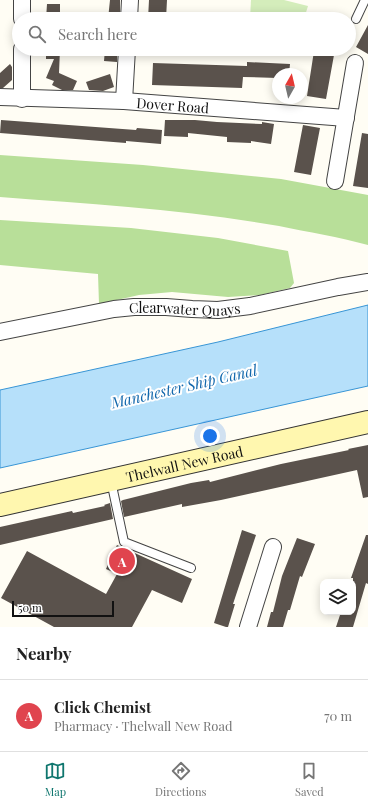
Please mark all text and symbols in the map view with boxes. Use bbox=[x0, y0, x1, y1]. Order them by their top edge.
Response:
search box bbox=[12, 12, 356, 56]
icon: search bbox=[26, 23, 48, 45]
text: Search here bbox=[58, 24, 137, 44]
north arrow bbox=[272, 68, 308, 104]
street label: Dover Road bbox=[136, 92, 210, 117]
street label: Clearwater Quays bbox=[128, 297, 241, 320]
water label: Manchester Ship Canal bbox=[108, 359, 260, 413]
your location bbox=[200, 426, 220, 446]
street label: Thelwall New Road bbox=[124, 441, 245, 486]
pin: A bbox=[109, 546, 135, 576]
map controls bbox=[320, 579, 356, 615]
button: layers bbox=[320, 579, 356, 615]
scale bar bbox=[12, 599, 114, 618]
text: 50 m bbox=[18, 600, 42, 615]
text: Nearby bbox=[16, 642, 71, 664]
text: Click Chemist bbox=[54, 697, 151, 717]
text: A bbox=[25, 707, 33, 724]
text: 70 m bbox=[324, 707, 352, 724]
text: Pharmacy · Thelwall New Road bbox=[54, 717, 233, 734]
tab: Map bbox=[44, 760, 66, 799]
tab: Directions bbox=[155, 760, 206, 799]
tab: Saved bbox=[295, 760, 324, 799]

